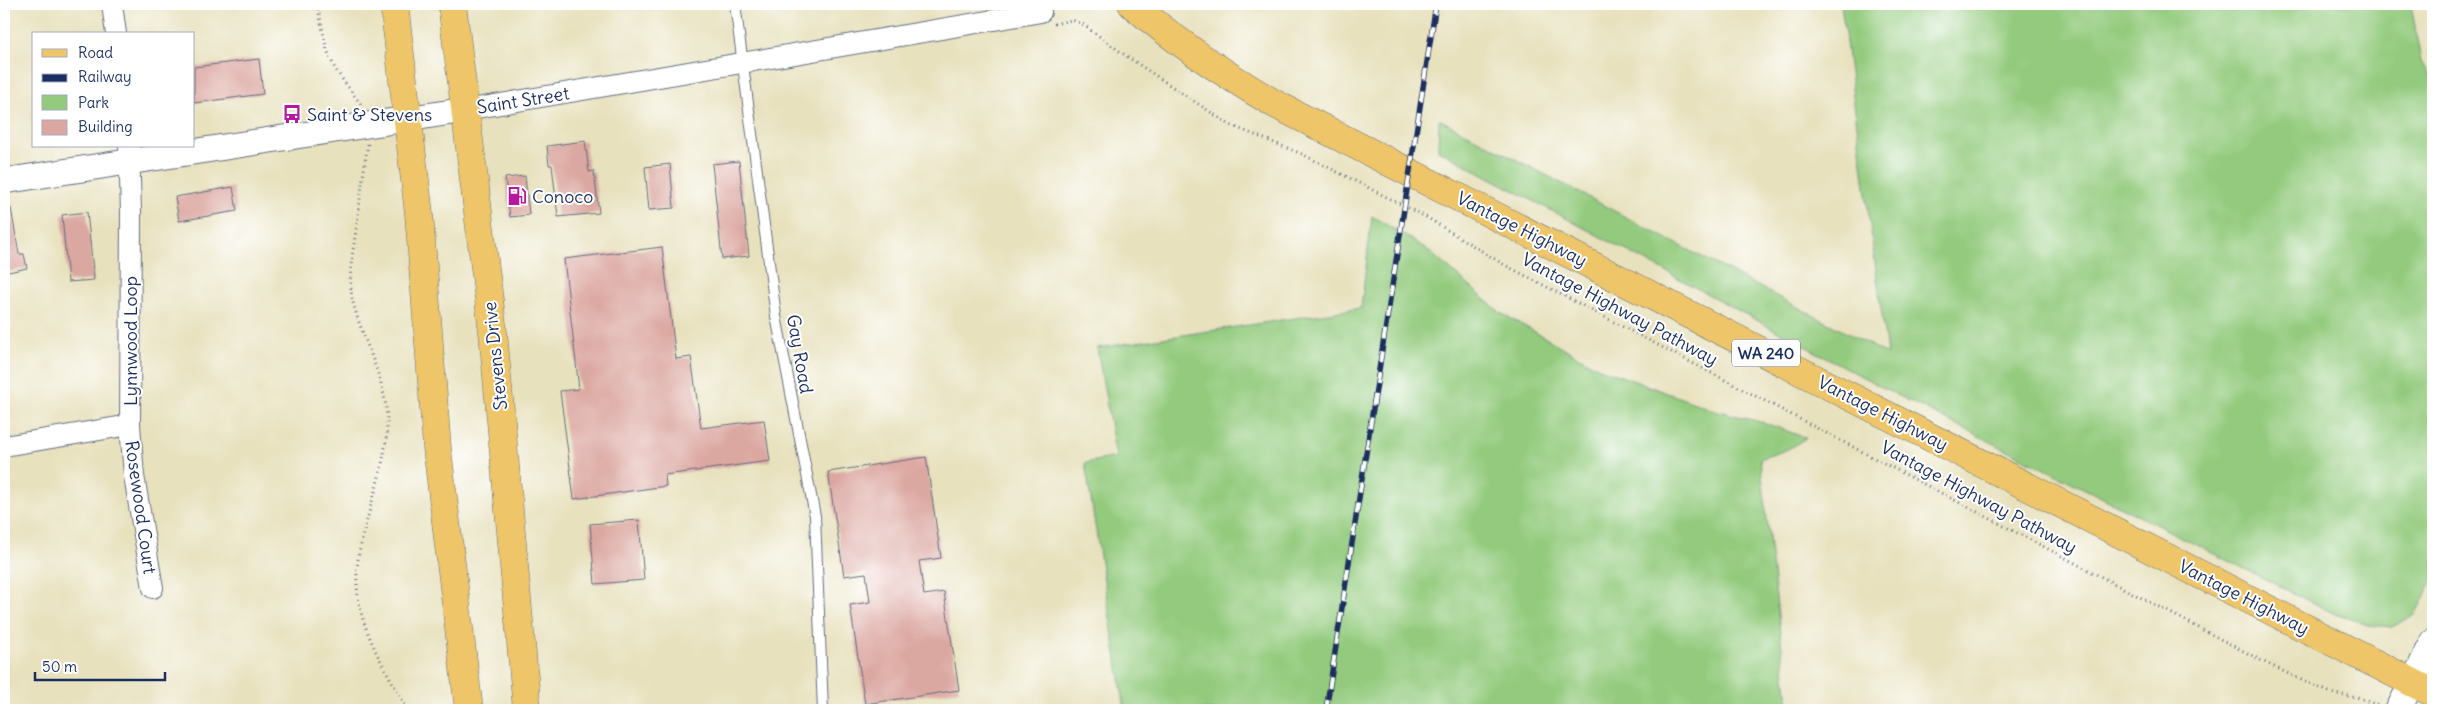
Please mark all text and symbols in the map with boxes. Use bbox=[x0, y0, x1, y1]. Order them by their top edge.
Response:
legend bbox=[32, 32, 195, 148]
text: Road bbox=[78, 43, 113, 62]
text: Railway bbox=[78, 67, 132, 86]
street label: Saint Street bbox=[475, 81, 571, 119]
text: Park bbox=[78, 93, 109, 112]
bus stop icon: Saint & Stevens bbox=[281, 103, 303, 125]
place label: Saint & Stevens bbox=[307, 103, 432, 126]
text: Building bbox=[78, 117, 133, 136]
fuel station icon: Conoco bbox=[506, 185, 528, 207]
place label: Conoco bbox=[532, 185, 593, 208]
street label: Vantage Highway bbox=[1453, 186, 1591, 272]
street label: Vantage Highway Pathway bbox=[1518, 247, 1722, 371]
street label: Lynnwood Loop bbox=[119, 276, 142, 406]
street label: Stevens Drive bbox=[478, 301, 512, 411]
street label: Gay Road bbox=[782, 313, 818, 396]
road number: WA 240 bbox=[1732, 339, 1800, 366]
street label: Vantage Highway bbox=[1814, 370, 1952, 456]
street label: Vantage Highway Pathway bbox=[1877, 435, 2081, 559]
street label: Rosewood Court bbox=[120, 439, 162, 575]
street label: Vantage Highway bbox=[2175, 554, 2313, 640]
scale bar bbox=[35, 649, 165, 681]
text: 50 m bbox=[42, 657, 77, 676]

